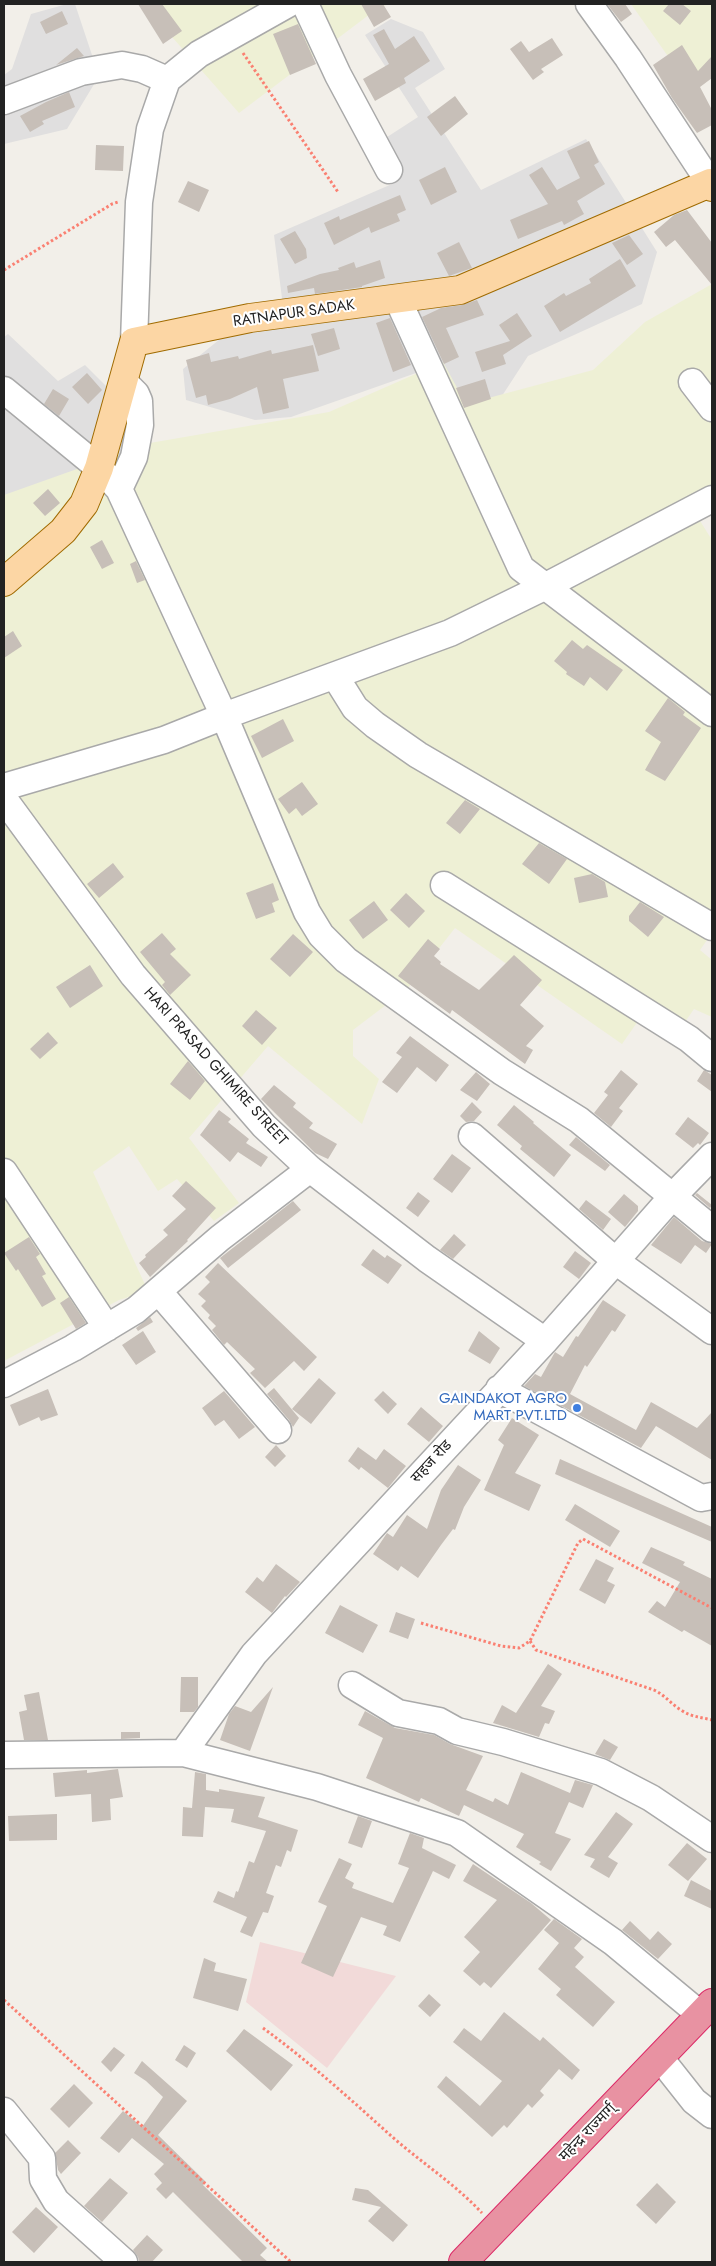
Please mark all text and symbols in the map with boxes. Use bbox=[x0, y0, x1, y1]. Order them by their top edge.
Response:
street label: RATNAPUR SADAK bbox=[232, 297, 356, 331]
street label: HARI PRASAD GHIMIRE STREET bbox=[139, 984, 291, 1150]
place label: GAINDAKOT AGRO MART PVT.LTD bbox=[439, 1390, 567, 1425]
marker: GAINDAKOT AGRO MART PVT.LTD bbox=[571, 1402, 583, 1414]
street label: सहज रोड bbox=[408, 1437, 456, 1487]
street label: महेन्द्र राज्मार्ग् bbox=[556, 2100, 620, 2166]

